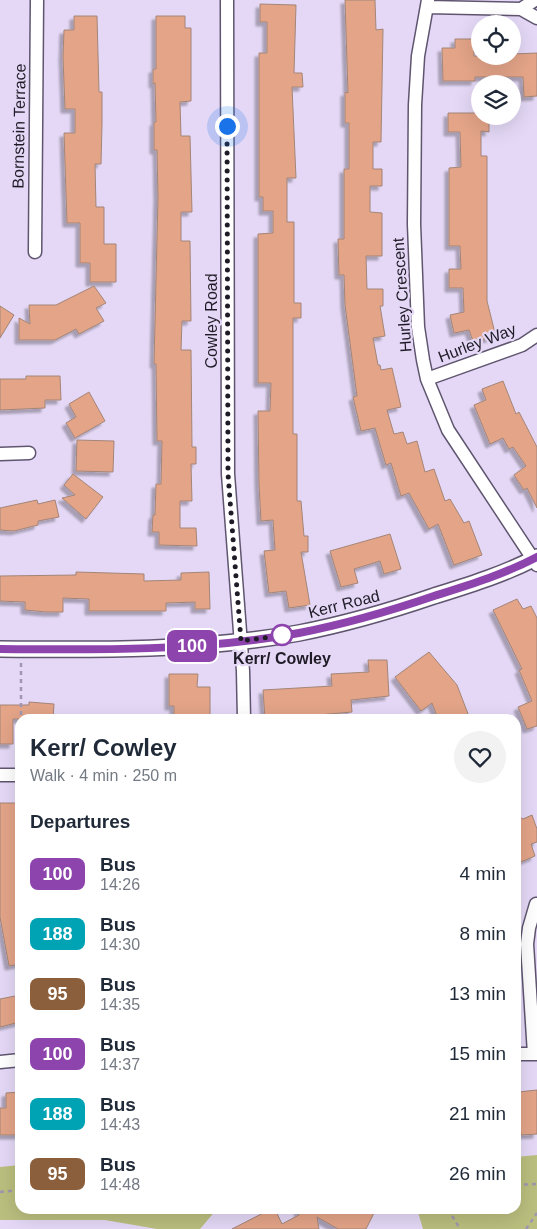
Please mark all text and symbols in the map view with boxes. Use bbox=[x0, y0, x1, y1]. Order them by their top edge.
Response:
map controls bbox=[471, 15, 521, 125]
button: locate bbox=[471, 15, 521, 65]
street label: Bornstein Terrace bbox=[9, 63, 29, 189]
button: layers bbox=[471, 75, 521, 125]
your location bbox=[215, 114, 240, 139]
street label: Hurley Crescent bbox=[389, 237, 414, 353]
street label: Cowley Road bbox=[203, 273, 220, 369]
street label: Hurley Way bbox=[436, 320, 518, 366]
street label: Kerr Road bbox=[307, 587, 381, 621]
marker: Kerr/ Cowley bbox=[271, 624, 293, 646]
line badge: 100 bbox=[163, 630, 221, 662]
text: 100 bbox=[177, 636, 207, 656]
place label: Kerr/ Cowley bbox=[233, 650, 331, 667]
button: heart bbox=[454, 731, 506, 783]
text: Kerr/ Cowley bbox=[30, 734, 177, 761]
text: Walk · 4 min · 250 m bbox=[30, 767, 177, 784]
text: Departures bbox=[30, 811, 130, 832]
text: Bus bbox=[100, 854, 136, 875]
text: 4 min bbox=[460, 863, 506, 884]
text: 100 bbox=[42, 864, 73, 884]
text: 14:26 bbox=[100, 876, 140, 893]
text: Bus bbox=[100, 914, 136, 935]
text: 8 min bbox=[460, 923, 506, 944]
text: 188 bbox=[42, 924, 73, 944]
text: 14:30 bbox=[100, 936, 140, 953]
text: Bus bbox=[100, 974, 136, 995]
text: 13 min bbox=[449, 983, 506, 1004]
text: 95 bbox=[47, 984, 68, 1004]
text: 14:35 bbox=[100, 996, 140, 1013]
text: Bus bbox=[100, 1034, 136, 1055]
text: 15 min bbox=[449, 1043, 506, 1064]
text: 100 bbox=[42, 1044, 73, 1064]
text: 14:37 bbox=[100, 1056, 140, 1073]
text: Bus bbox=[100, 1094, 136, 1115]
text: 21 min bbox=[449, 1103, 506, 1124]
text: 188 bbox=[42, 1104, 73, 1124]
text: 14:43 bbox=[100, 1116, 140, 1133]
text: Bus bbox=[100, 1154, 136, 1175]
text: 26 min bbox=[449, 1163, 506, 1184]
text: 95 bbox=[47, 1164, 68, 1184]
text: 14:48 bbox=[100, 1176, 140, 1193]

